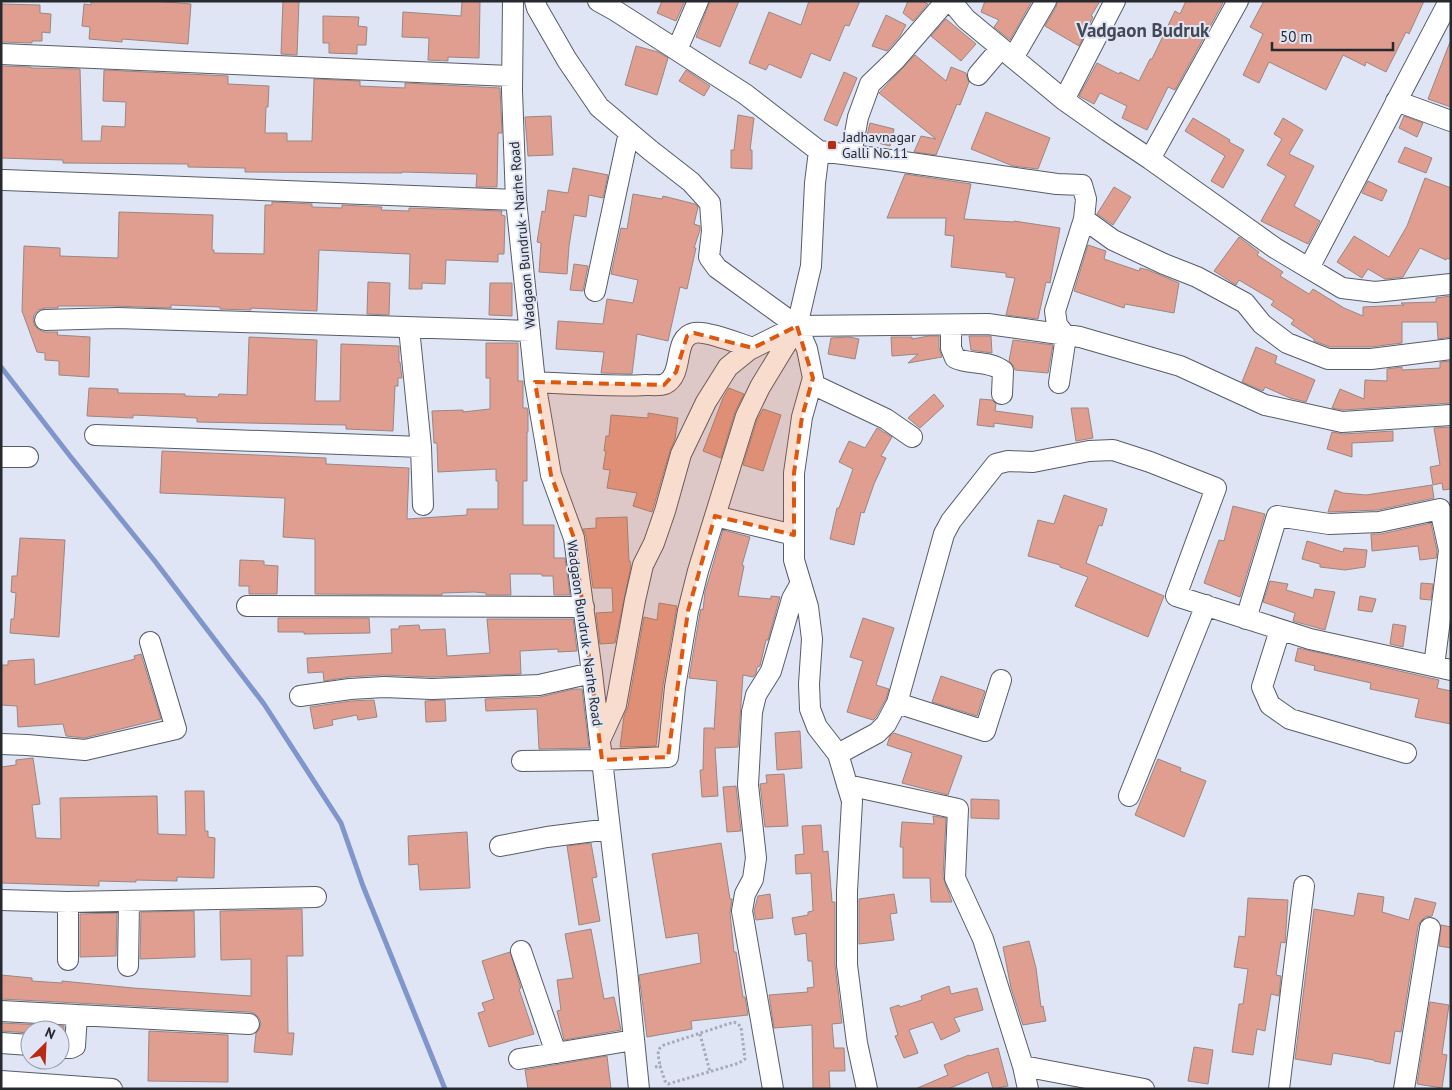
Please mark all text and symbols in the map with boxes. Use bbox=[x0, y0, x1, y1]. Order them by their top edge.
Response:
district label: Vadgaon Budruk bbox=[1076, 18, 1210, 42]
scale bar bbox=[1272, 20, 1393, 52]
text: 50 m bbox=[1280, 27, 1313, 46]
place label: Jadhavnagar Galli No.11 bbox=[841, 128, 916, 162]
marker: Jadhavnagar Galli No.11 bbox=[826, 139, 838, 151]
street label: Wadgaon Bundruk - Narhe Road bbox=[505, 141, 539, 329]
street label: Wadgaon Bundruk - Narhe Road bbox=[563, 539, 607, 727]
north arrow bbox=[20, 1020, 70, 1070]
text: N bbox=[42, 1023, 58, 1043]

